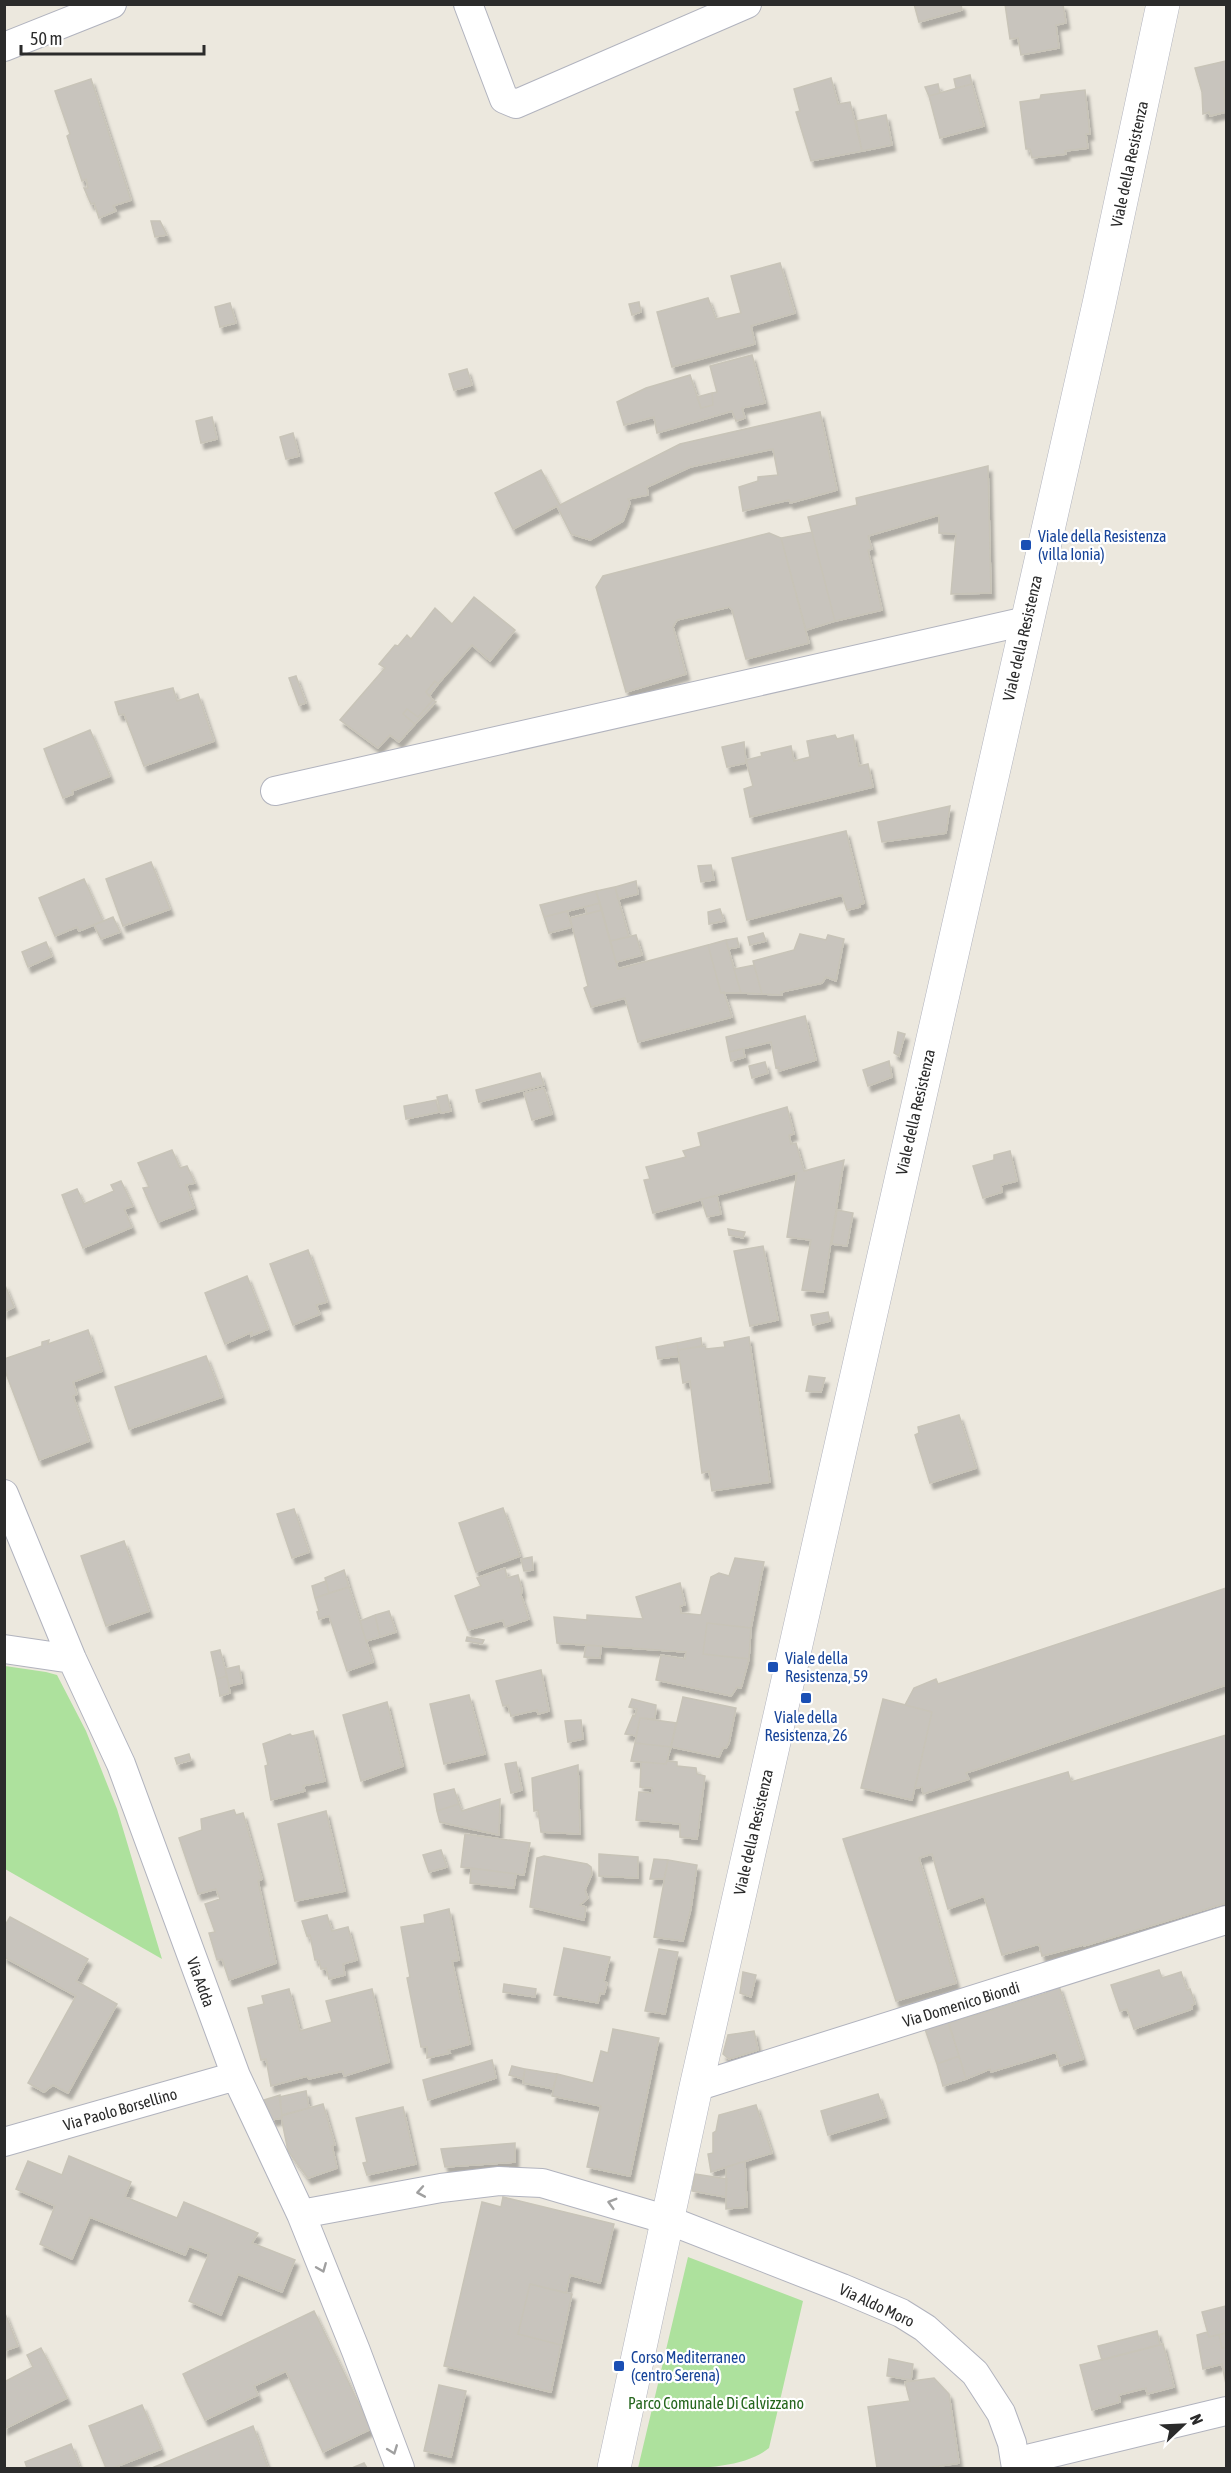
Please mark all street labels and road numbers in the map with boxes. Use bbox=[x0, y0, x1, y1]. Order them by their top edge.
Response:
street label: Viale della Resistenza bbox=[1107, 99, 1151, 229]
street label: Viale della Resistenza bbox=[999, 573, 1045, 703]
street label: Viale della Resistenza bbox=[892, 1047, 938, 1177]
street label: Viale della Resistenza bbox=[730, 1767, 776, 1897]
street label: Via Adda bbox=[184, 1955, 218, 2009]
street label: Via Domenico Biondi bbox=[900, 1978, 1022, 2030]
street label: Via Paolo Borsellino bbox=[61, 2084, 179, 2134]
street label: Via Aldo Moro bbox=[837, 2280, 917, 2330]

